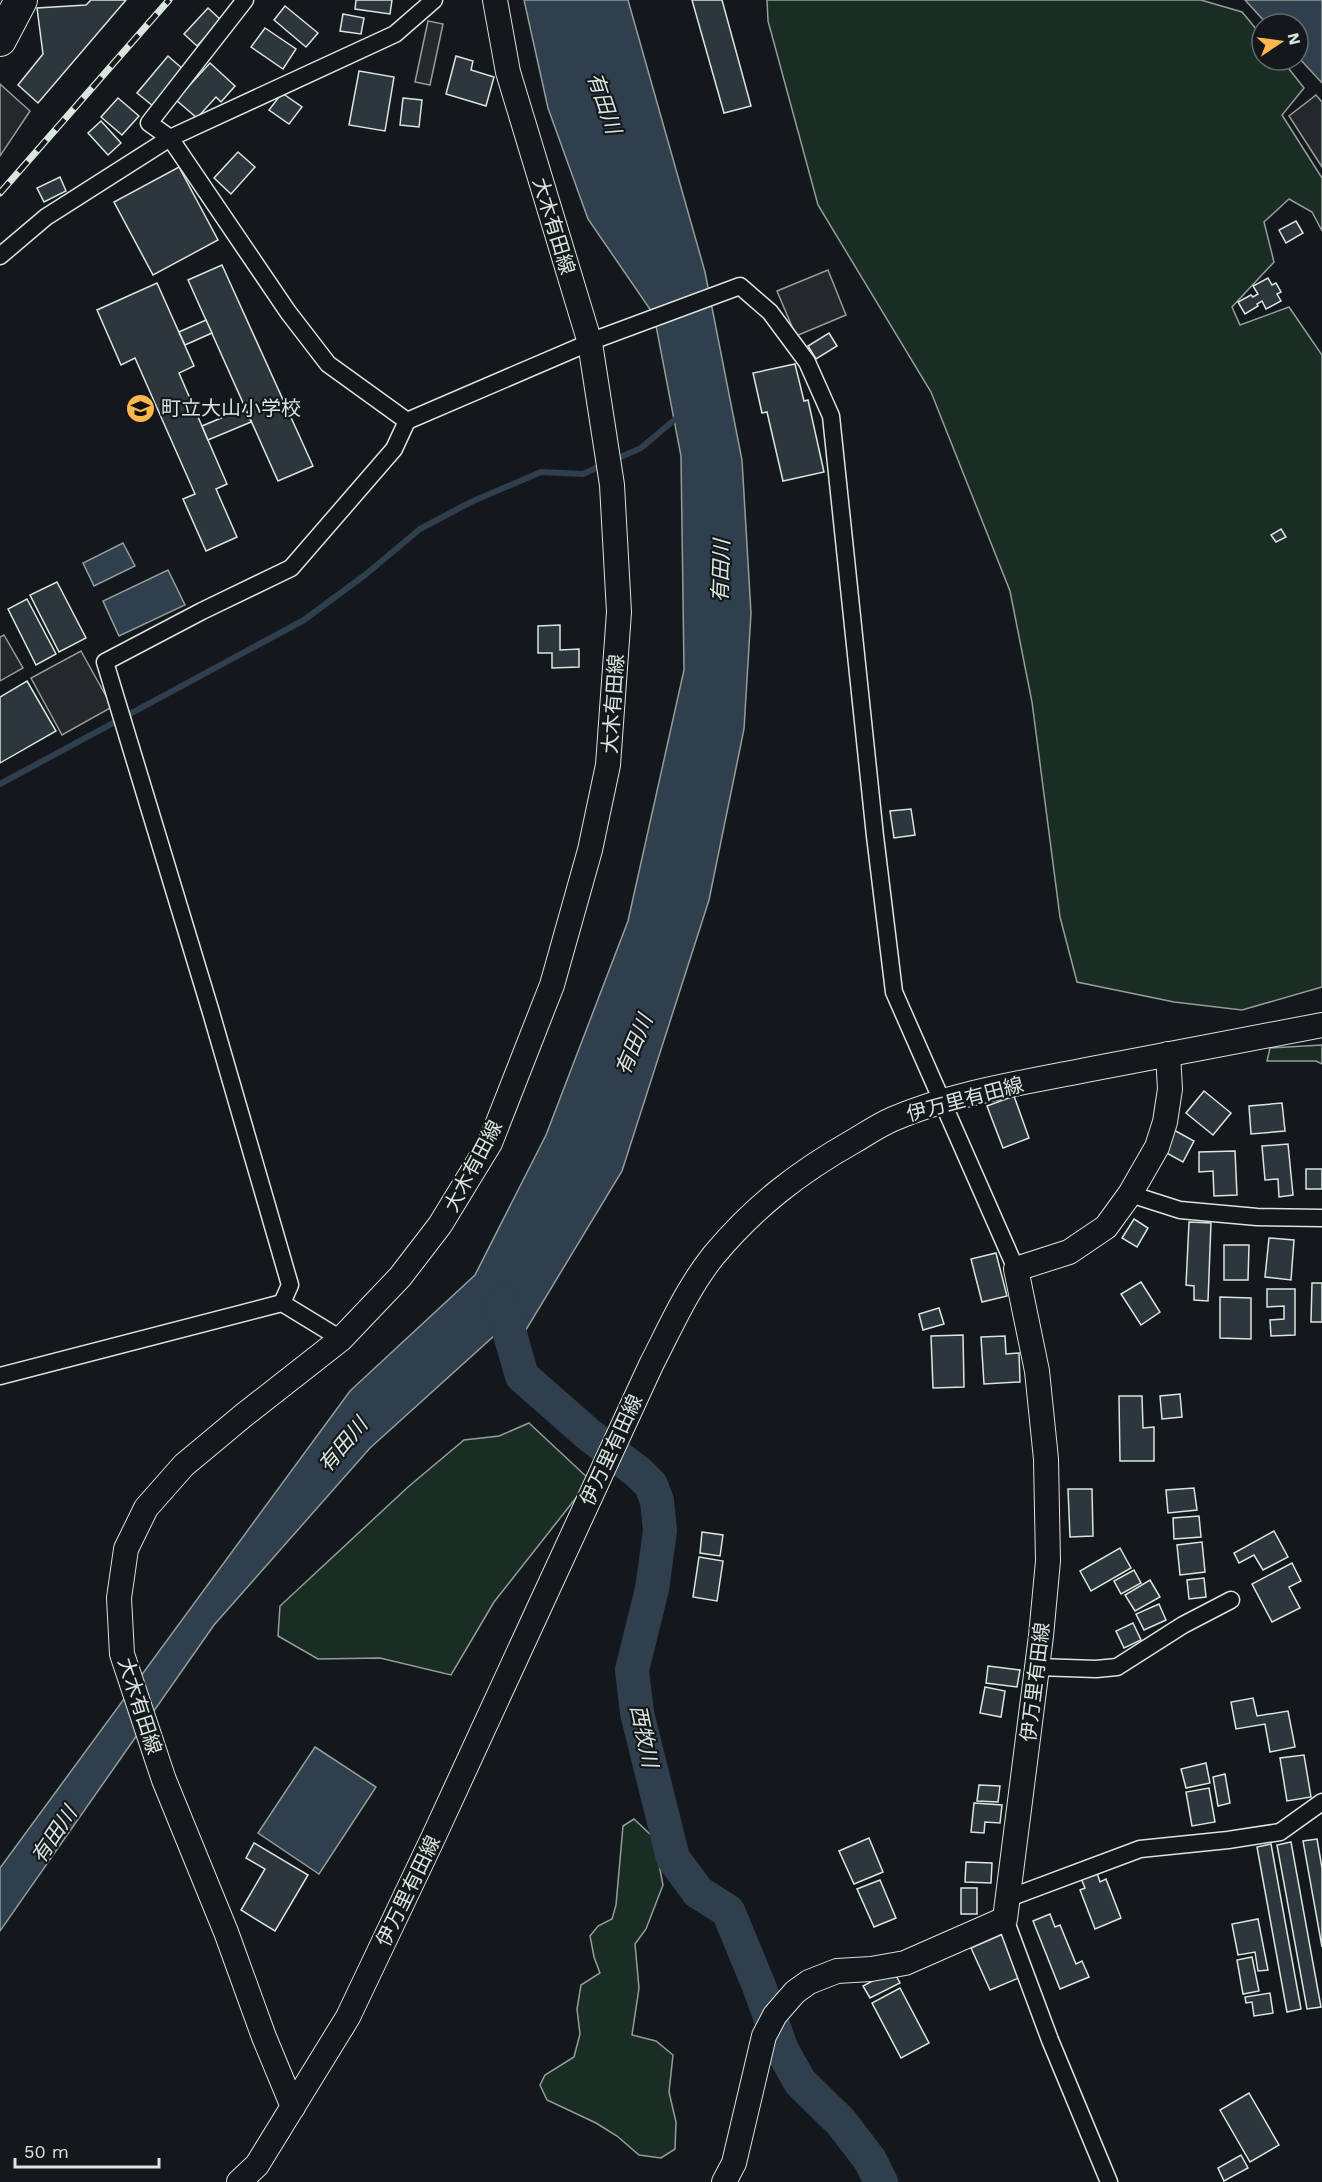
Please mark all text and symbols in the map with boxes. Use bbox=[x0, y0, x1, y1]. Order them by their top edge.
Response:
north arrow bbox=[1250, 12, 1310, 72]
text: N bbox=[1284, 31, 1305, 47]
water label: 有田川 bbox=[582, 69, 627, 139]
street label: 大木有田線 bbox=[528, 175, 580, 277]
school or university icon: 町立大山小学校 bbox=[124, 392, 156, 424]
place label: 町立大山小学校 bbox=[161, 396, 301, 420]
water label: 有田川 bbox=[707, 537, 734, 603]
street label: 大木有田線 bbox=[598, 653, 628, 755]
water label: 有田川 bbox=[610, 1009, 658, 1079]
street label: 伊万里有田線 bbox=[904, 1072, 1026, 1126]
street label: 大木有田線 bbox=[439, 1116, 507, 1216]
street label: 伊万里有田線 bbox=[575, 1391, 647, 1509]
water label: 有田川 bbox=[313, 1411, 374, 1477]
street label: 伊万里有田線 bbox=[1016, 1621, 1054, 1743]
street label: 大木有田線 bbox=[113, 1655, 167, 1757]
water label: 西牧川 bbox=[626, 1702, 664, 1771]
water label: 有田川 bbox=[26, 1800, 83, 1868]
street label: 伊万里有田線 bbox=[371, 1832, 445, 1950]
scale bar bbox=[15, 2131, 159, 2169]
text: 50 m bbox=[24, 2141, 69, 2162]

